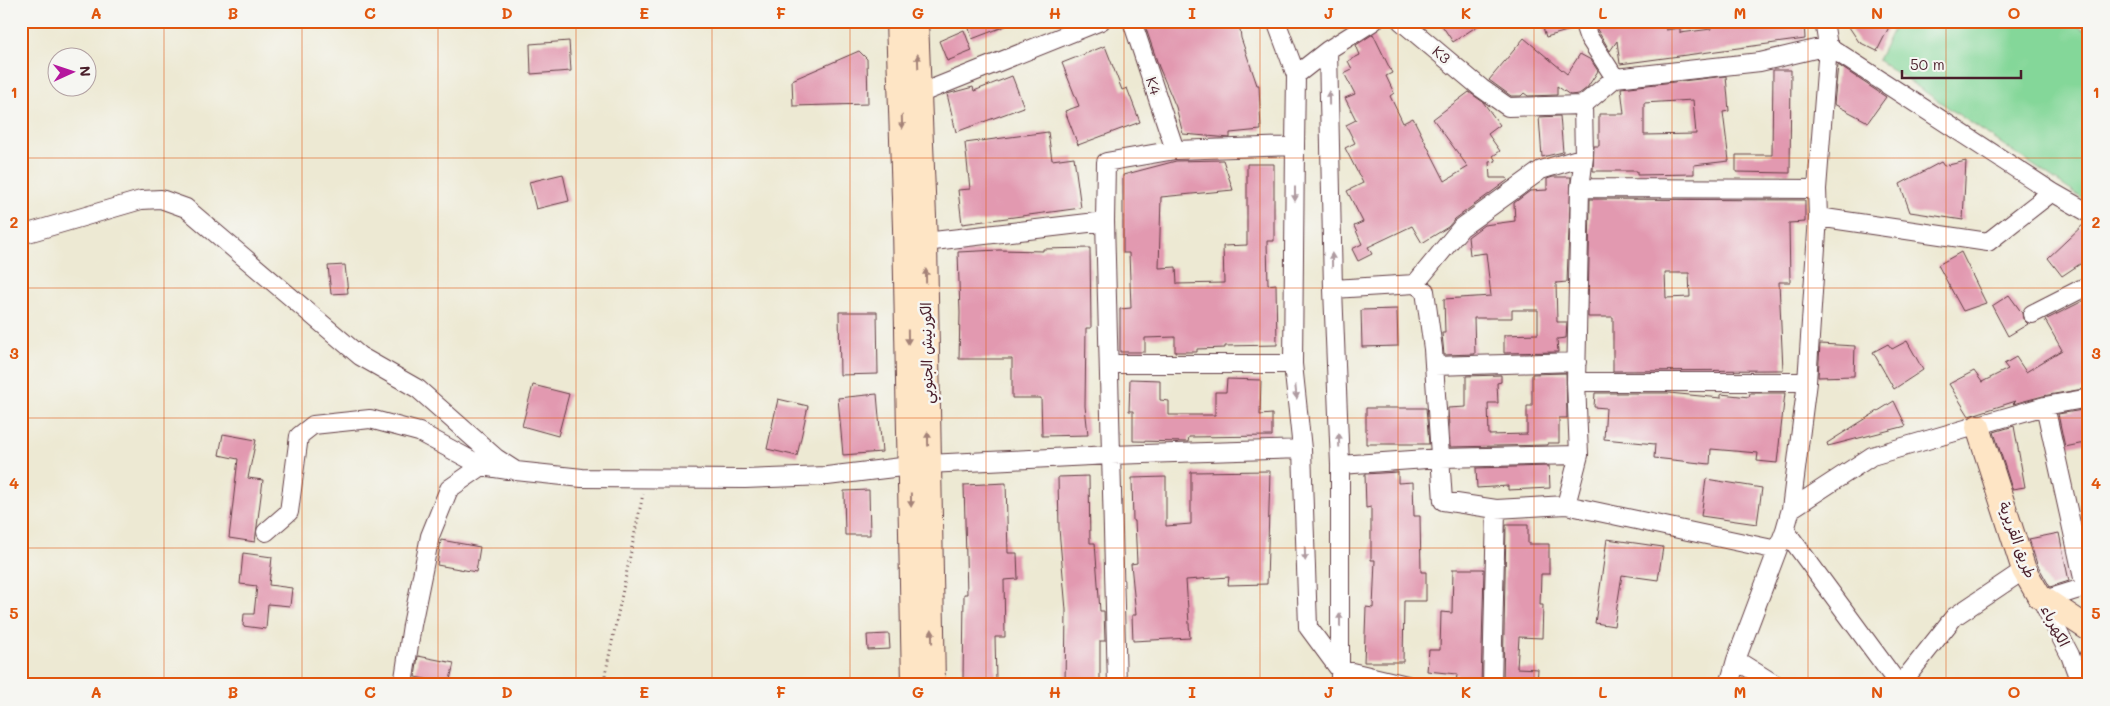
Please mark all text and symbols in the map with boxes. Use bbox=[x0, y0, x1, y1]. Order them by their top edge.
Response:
text: A bbox=[90, 2, 102, 23]
text: B bbox=[228, 2, 238, 23]
text: C bbox=[364, 2, 376, 23]
text: D bbox=[501, 2, 513, 23]
text: E bbox=[639, 2, 649, 23]
text: F bbox=[776, 2, 786, 23]
text: G bbox=[912, 2, 924, 23]
text: H bbox=[1049, 2, 1061, 23]
text: I bbox=[1188, 2, 1196, 23]
text: J bbox=[1324, 2, 1334, 23]
text: K bbox=[1461, 2, 1471, 23]
text: L bbox=[1598, 2, 1608, 23]
text: M bbox=[1734, 2, 1746, 23]
text: N bbox=[1871, 2, 1883, 23]
text: O bbox=[2008, 2, 2021, 23]
street label: K3 bbox=[1428, 41, 1455, 68]
north arrow bbox=[48, 48, 98, 98]
scale bar bbox=[1902, 48, 2021, 80]
one-way arrow bbox=[914, 53, 922, 69]
text: 50 m bbox=[1910, 54, 1945, 74]
text: N bbox=[76, 65, 95, 77]
street label: K4 bbox=[1142, 74, 1166, 97]
text: 1 bbox=[10, 81, 18, 102]
text: 1 bbox=[2092, 81, 2100, 102]
one-way arrow bbox=[1324, 89, 1332, 105]
one-way arrow bbox=[899, 115, 907, 131]
one-way arrow bbox=[1291, 187, 1299, 203]
text: 2 bbox=[10, 211, 19, 232]
text: 2 bbox=[2092, 211, 2101, 232]
one-way arrow bbox=[1328, 252, 1336, 268]
one-way arrow bbox=[921, 268, 929, 284]
street label: الكورنيش الجنوبي bbox=[915, 302, 941, 404]
one-way arrow bbox=[904, 330, 912, 346]
text: 3 bbox=[9, 342, 19, 363]
text: 3 bbox=[2091, 342, 2101, 363]
one-way arrow bbox=[1292, 384, 1300, 400]
one-way arrow bbox=[924, 430, 932, 446]
one-way arrow bbox=[1335, 432, 1343, 448]
text: 4 bbox=[9, 472, 19, 493]
text: 4 bbox=[2091, 472, 2101, 493]
one-way arrow bbox=[907, 492, 915, 508]
street label: طريق القريرية bbox=[1995, 498, 2041, 581]
one-way arrow bbox=[1302, 546, 1310, 562]
street label: الكهرباء bbox=[2037, 601, 2075, 650]
text: 5 bbox=[9, 602, 19, 623]
text: 5 bbox=[2091, 602, 2101, 623]
one-way arrow bbox=[1336, 612, 1344, 628]
one-way arrow bbox=[928, 628, 936, 644]
text: A bbox=[90, 681, 102, 702]
text: B bbox=[228, 681, 238, 702]
text: C bbox=[364, 681, 376, 702]
text: D bbox=[501, 681, 513, 702]
text: E bbox=[639, 681, 649, 702]
text: F bbox=[776, 681, 786, 702]
text: G bbox=[912, 681, 924, 702]
text: H bbox=[1049, 681, 1061, 702]
text: I bbox=[1188, 681, 1196, 702]
text: J bbox=[1324, 681, 1334, 702]
text: K bbox=[1461, 681, 1471, 702]
text: L bbox=[1598, 681, 1608, 702]
text: M bbox=[1734, 681, 1746, 702]
text: N bbox=[1871, 681, 1883, 702]
text: O bbox=[2008, 681, 2021, 702]

